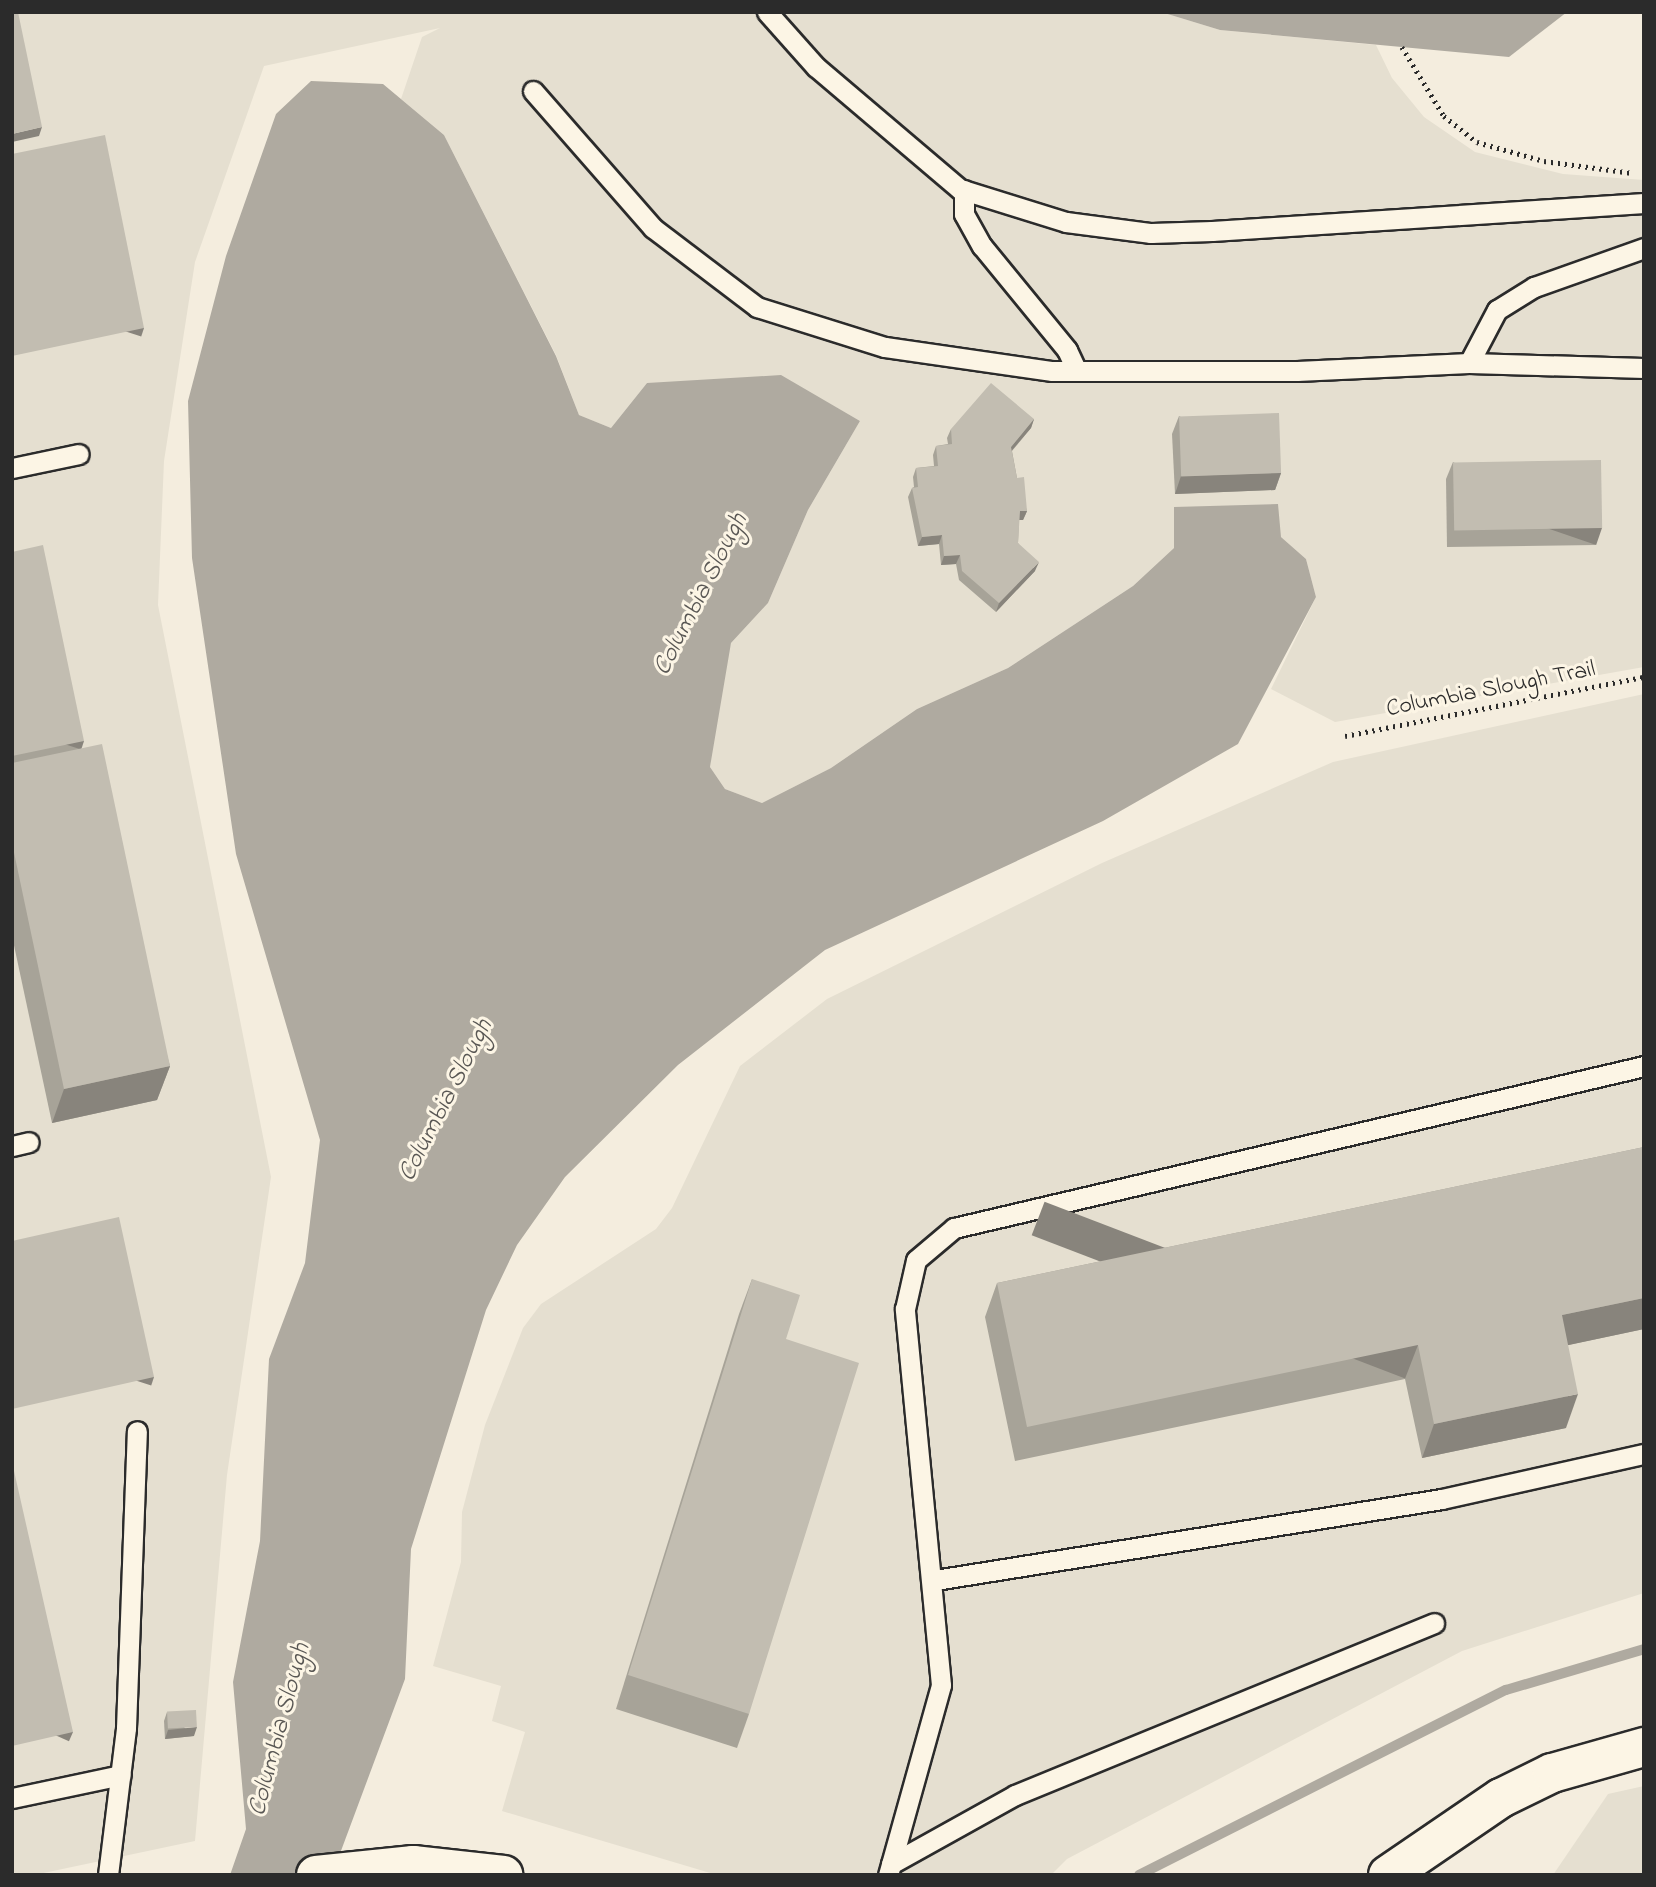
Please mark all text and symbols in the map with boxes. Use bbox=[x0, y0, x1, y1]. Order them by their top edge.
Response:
water label: Columbia Slough bbox=[648, 509, 756, 681]
street label: Columbia Slough Trail bbox=[1384, 656, 1598, 724]
water label: Columbia Slough bbox=[393, 1015, 501, 1187]
water label: Columbia Slough bbox=[243, 1640, 319, 1820]

